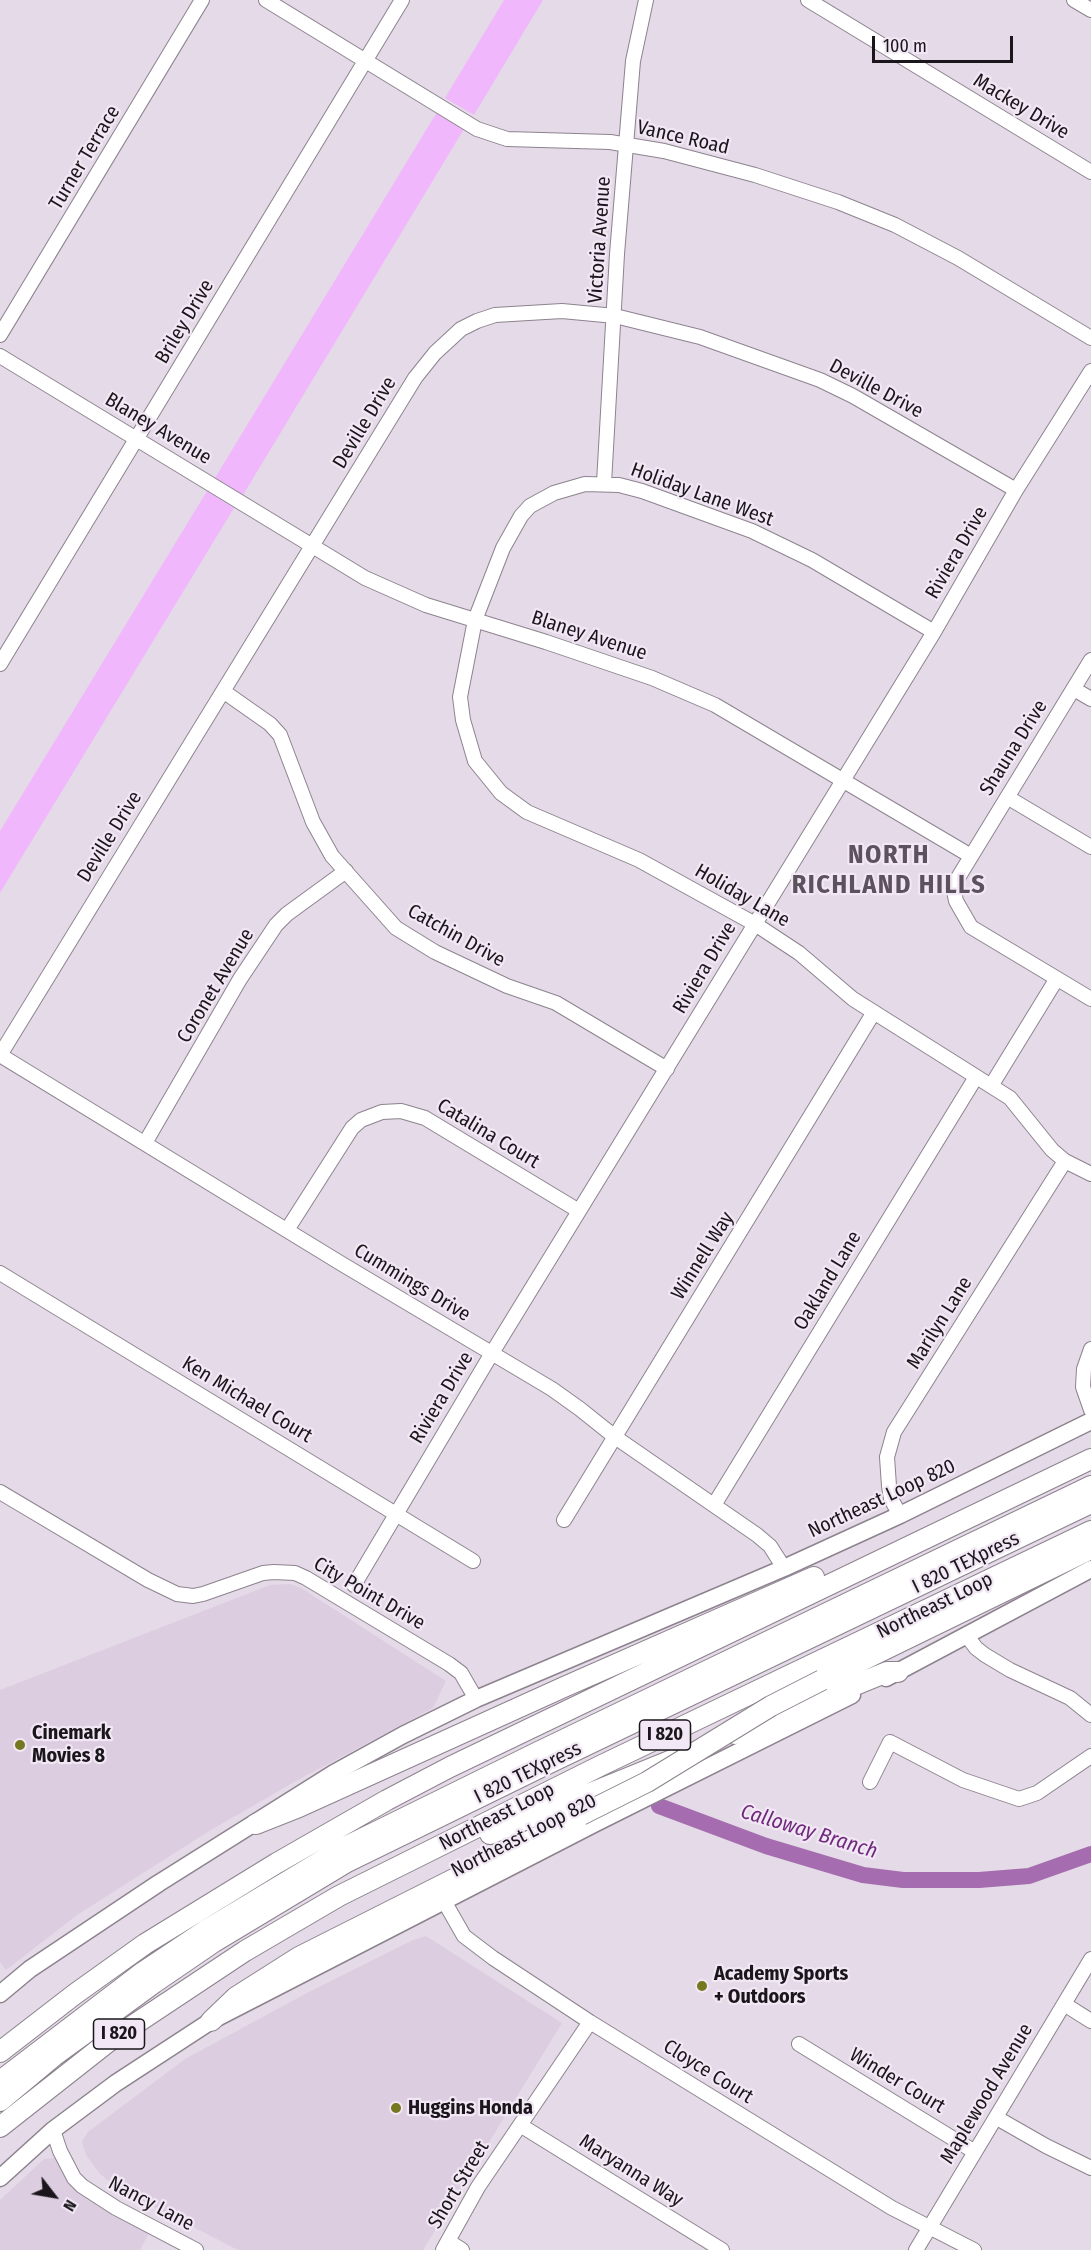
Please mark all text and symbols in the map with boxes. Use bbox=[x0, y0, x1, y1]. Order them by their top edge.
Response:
scale bar bbox=[875, 24, 1016, 62]
text: 100 m bbox=[883, 35, 927, 57]
street label: Mackey Drive bbox=[969, 69, 1073, 145]
street label: Turner Terrace bbox=[45, 102, 125, 214]
street label: Vance Road bbox=[635, 116, 731, 160]
street label: Victoria Avenue bbox=[584, 176, 616, 304]
street label: Briley Drive bbox=[151, 276, 219, 368]
street label: Deville Drive bbox=[825, 354, 927, 424]
street label: Deville Drive bbox=[328, 373, 402, 473]
street label: Blaney Avenue bbox=[100, 388, 216, 470]
street label: Holiday Lane West bbox=[627, 458, 777, 532]
street label: Riviera Drive bbox=[921, 502, 993, 604]
street label: Blaney Avenue bbox=[528, 606, 650, 666]
street label: Shauna Drive bbox=[975, 696, 1053, 800]
street label: Deville Drive bbox=[73, 787, 147, 887]
district label: NORTH RICHLAND HILLS bbox=[792, 840, 986, 902]
street label: Holiday Lane bbox=[690, 859, 794, 933]
street label: Catchin Drive bbox=[403, 899, 509, 973]
street label: Riviera Drive bbox=[668, 918, 742, 1018]
street label: Coronet Avenue bbox=[172, 925, 260, 1047]
street label: Catalina Court bbox=[432, 1094, 544, 1174]
street label: Winnell Way bbox=[667, 1208, 739, 1304]
street label: Oakland Lane bbox=[789, 1227, 867, 1335]
street label: Cummings Drive bbox=[349, 1239, 475, 1327]
street label: Marilyn Lane bbox=[902, 1272, 978, 1374]
street label: Riviera Drive bbox=[405, 1348, 479, 1448]
street label: Ken Michael Court bbox=[178, 1352, 316, 1448]
street label: Northeast Loop 820 bbox=[805, 1454, 959, 1544]
street label: I 820 TEXpress bbox=[909, 1527, 1023, 1599]
street label: City Point Drive bbox=[309, 1552, 429, 1636]
street label: Northeast Loop bbox=[873, 1568, 997, 1644]
road number: I 820 bbox=[640, 1720, 690, 1750]
place label: Cinemark Movies 8 bbox=[32, 1721, 111, 1768]
street label: I 820 TEXpress bbox=[471, 1737, 585, 1809]
marker: Cinemark Movies 8 bbox=[13, 1738, 27, 1752]
street label: Northeast Loop bbox=[435, 1778, 559, 1856]
street label: Northeast Loop 820 bbox=[447, 1789, 601, 1883]
water label: Calloway Branch bbox=[738, 1799, 880, 1865]
place label: Academy Sports + Outdoors bbox=[714, 1962, 848, 2009]
marker: Academy Sports + Outdoors bbox=[695, 1979, 709, 1993]
road number: I 820 bbox=[94, 2019, 144, 2049]
street label: Maplewood Avenue bbox=[936, 2020, 1038, 2168]
street label: Cloyce Court bbox=[659, 2035, 757, 2109]
street label: Winder Court bbox=[845, 2043, 949, 2119]
place label: Huggins Honda bbox=[408, 2096, 533, 2120]
marker: Huggins Honda bbox=[389, 2101, 403, 2115]
street label: Maryanna Way bbox=[575, 2130, 687, 2212]
street label: Short Street bbox=[423, 2137, 495, 2233]
north arrow bbox=[24, 2166, 84, 2226]
street label: Nancy Lane bbox=[104, 2171, 198, 2237]
text: N bbox=[59, 2197, 80, 2215]

